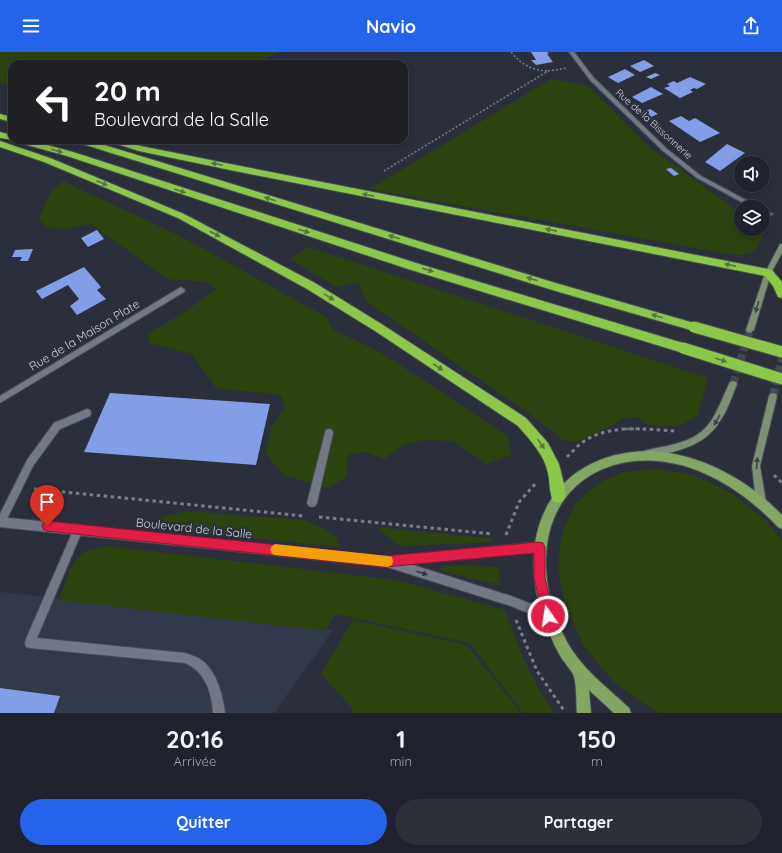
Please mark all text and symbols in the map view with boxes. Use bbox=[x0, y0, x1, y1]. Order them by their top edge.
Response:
icon: menu bbox=[20, 15, 42, 37]
text: Navio bbox=[366, 15, 416, 38]
icon: share bbox=[740, 15, 762, 37]
text: 20 m bbox=[94, 73, 161, 108]
icon: left bbox=[28, 76, 80, 128]
street label: Rue de la Bissonnerie bbox=[613, 86, 695, 162]
text: Boulevard de la Salle bbox=[94, 108, 269, 131]
one-way arrow bbox=[50, 148, 63, 154]
map controls bbox=[734, 156, 770, 236]
button: sound bbox=[734, 156, 770, 192]
one-way arrow bbox=[211, 161, 223, 167]
one-way arrow bbox=[96, 180, 108, 186]
one-way arrow bbox=[174, 188, 186, 194]
one-way arrow bbox=[362, 191, 374, 197]
one-way arrow bbox=[264, 196, 276, 202]
button: layers bbox=[734, 200, 770, 236]
one-way arrow bbox=[544, 226, 557, 232]
one-way arrow bbox=[298, 228, 310, 234]
one-way arrow bbox=[209, 231, 221, 237]
one-way arrow bbox=[388, 234, 400, 240]
one-way arrow bbox=[724, 261, 736, 267]
one-way arrow bbox=[422, 267, 434, 273]
one-way arrow bbox=[526, 276, 538, 282]
one-way arrow bbox=[323, 293, 335, 300]
street label: Rue de la Maison Plate bbox=[26, 296, 142, 374]
one-way arrow bbox=[754, 302, 760, 314]
one-way arrow bbox=[650, 313, 662, 319]
one-way arrow bbox=[715, 357, 727, 363]
one-way arrow bbox=[433, 363, 443, 371]
one-way arrow bbox=[713, 414, 720, 425]
one-way arrow bbox=[537, 439, 545, 450]
one-way arrow bbox=[754, 457, 761, 469]
pin bbox=[30, 485, 64, 526]
icon: arrive bbox=[36, 491, 58, 513]
street label: Boulevard de la Salle bbox=[135, 514, 253, 542]
one-way arrow bbox=[417, 570, 429, 576]
position arrow bbox=[527, 595, 569, 637]
text: 20:16 bbox=[166, 724, 224, 754]
text: 1 bbox=[396, 724, 406, 754]
text: 150 bbox=[578, 724, 616, 754]
text: Arrivée bbox=[174, 753, 216, 769]
text: min bbox=[390, 753, 412, 769]
text: m bbox=[591, 753, 603, 769]
button: Quitter bbox=[20, 799, 387, 845]
button: Partager bbox=[395, 799, 762, 845]

